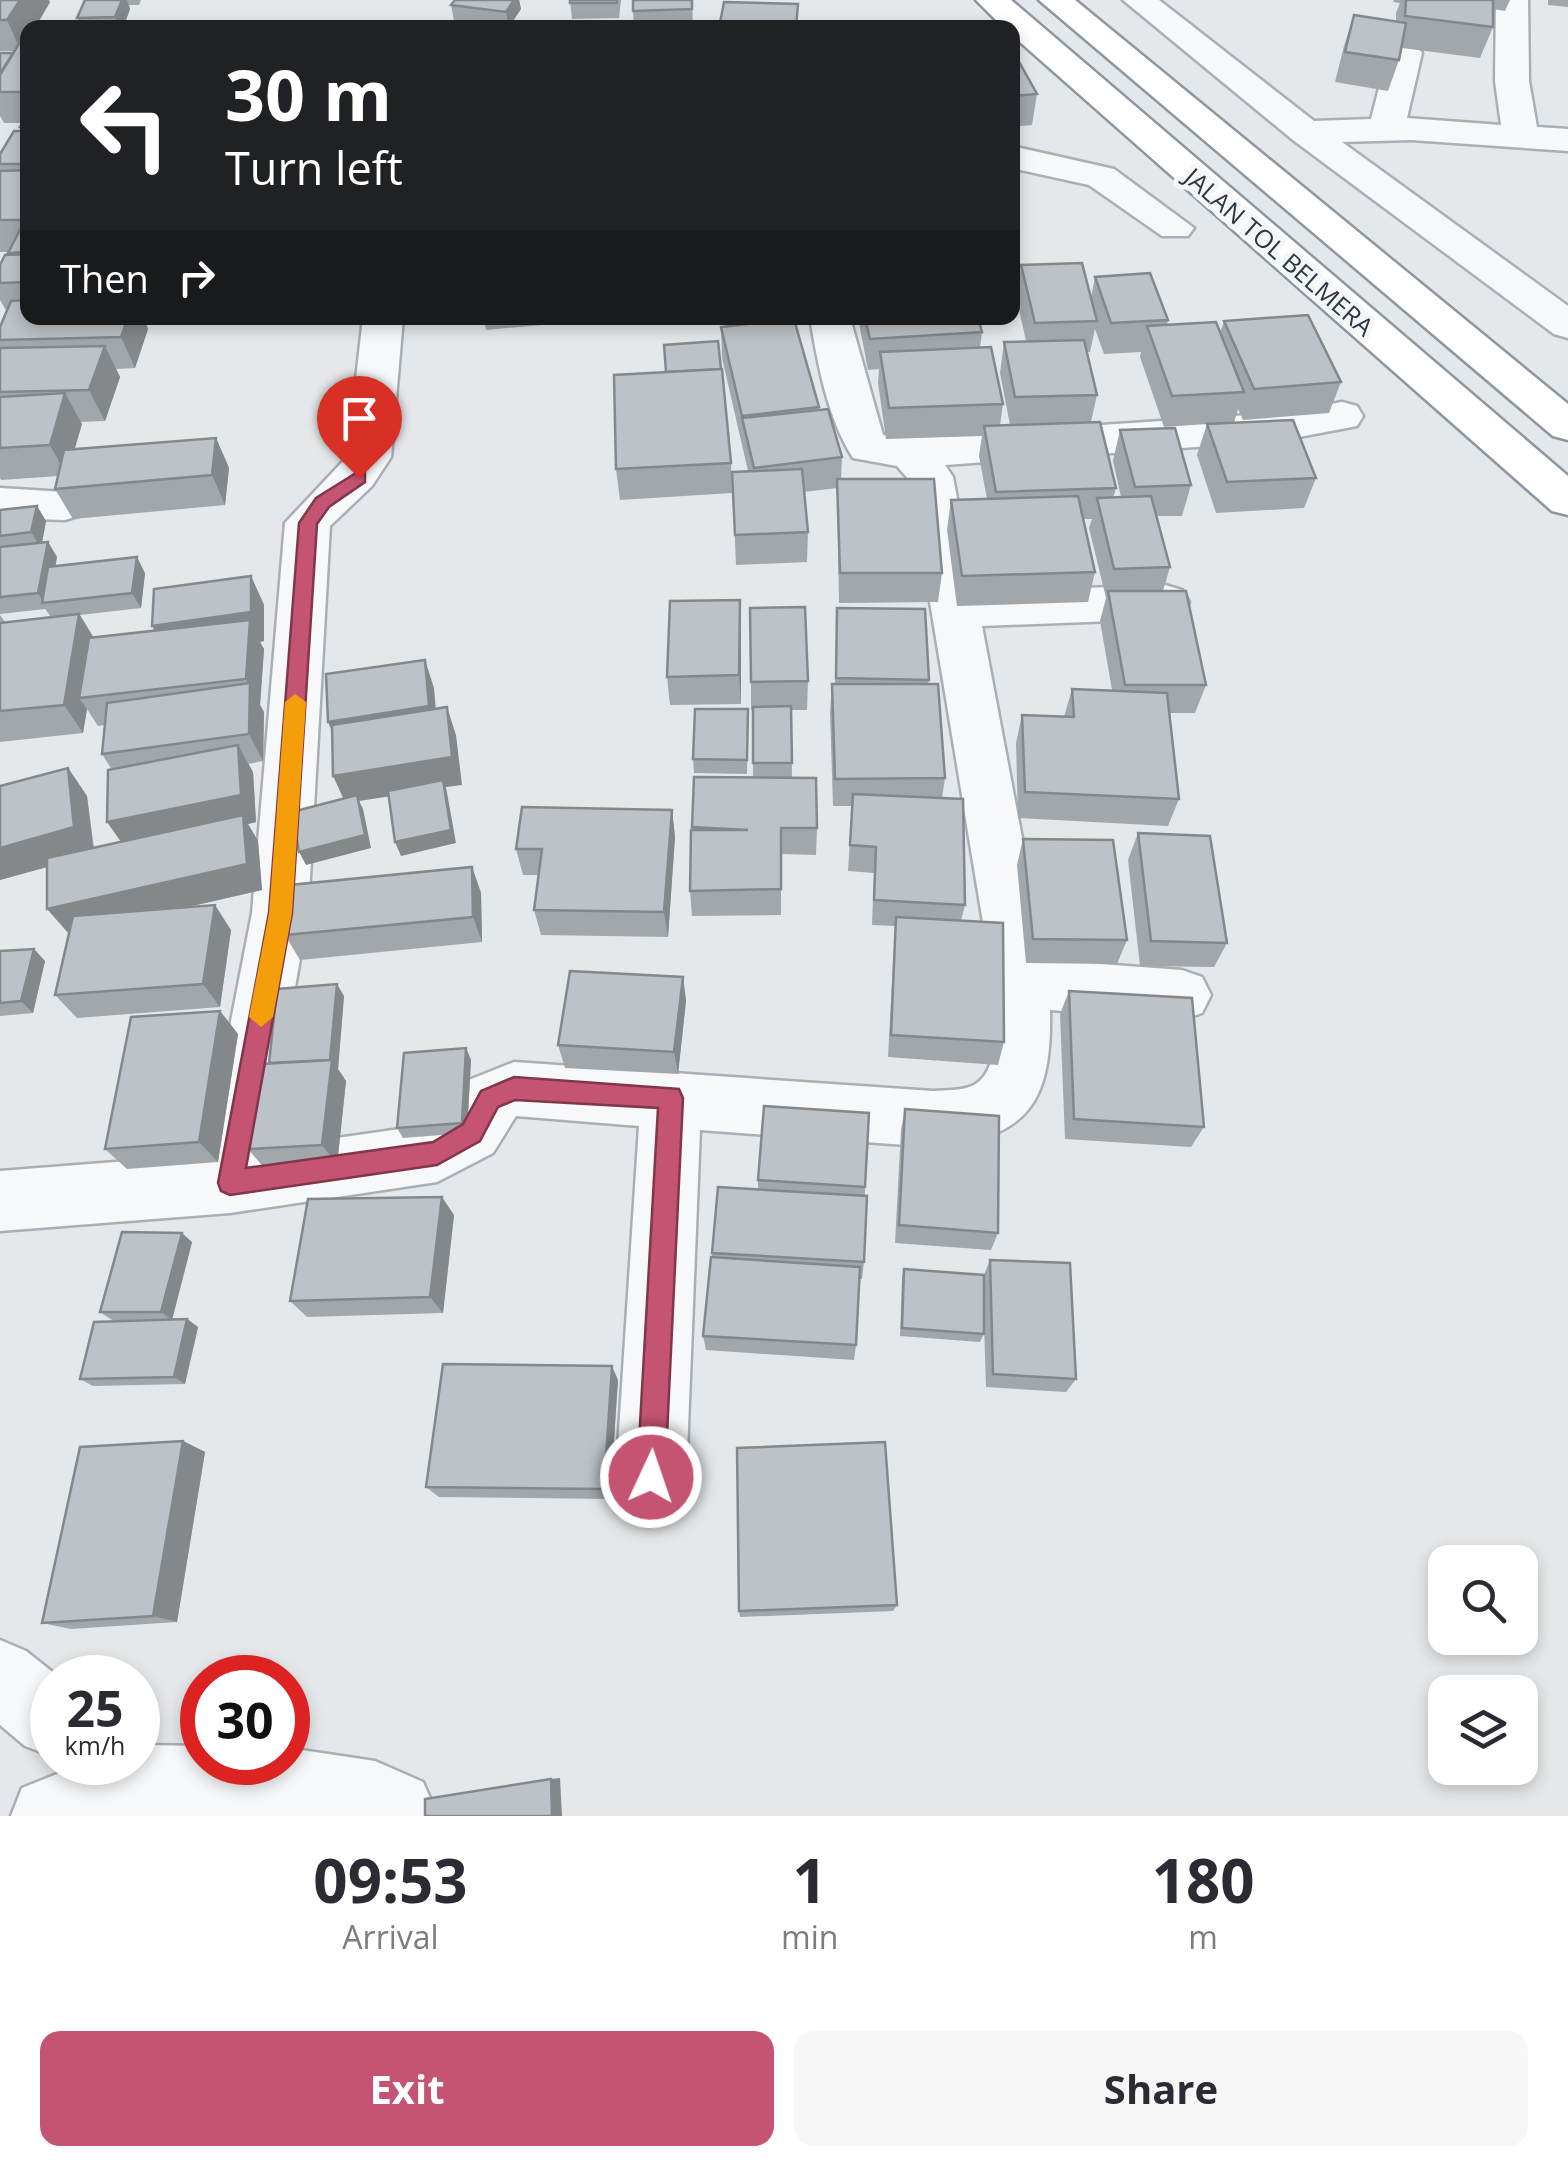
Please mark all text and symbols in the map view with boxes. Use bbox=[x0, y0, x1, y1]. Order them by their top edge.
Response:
text: 30 m bbox=[225, 46, 392, 142]
icon: left bbox=[60, 60, 190, 190]
text: Turn left bbox=[225, 137, 403, 198]
street label: JALAN TOL BELMERA bbox=[1176, 158, 1382, 343]
icon: right bbox=[169, 250, 224, 305]
text: Then bbox=[60, 252, 149, 304]
pin bbox=[317, 376, 402, 479]
icon: arrive bbox=[332, 391, 387, 446]
position arrow bbox=[599, 1425, 703, 1529]
map controls bbox=[1428, 1545, 1538, 1785]
button: search bbox=[1428, 1545, 1538, 1655]
speed limit sign: 30 bbox=[180, 1655, 310, 1785]
text: 25 bbox=[66, 1674, 124, 1742]
button: layers bbox=[1428, 1675, 1538, 1785]
text: km/h bbox=[65, 1728, 125, 1762]
text: 09:53 bbox=[313, 1839, 468, 1921]
text: 1 bbox=[793, 1839, 827, 1921]
text: 180 bbox=[1152, 1839, 1255, 1921]
text: Arrival bbox=[342, 1915, 439, 1958]
text: min bbox=[781, 1915, 838, 1958]
text: m bbox=[1188, 1915, 1218, 1958]
button: Exit bbox=[40, 2031, 774, 2146]
button: Share bbox=[794, 2031, 1528, 2146]

